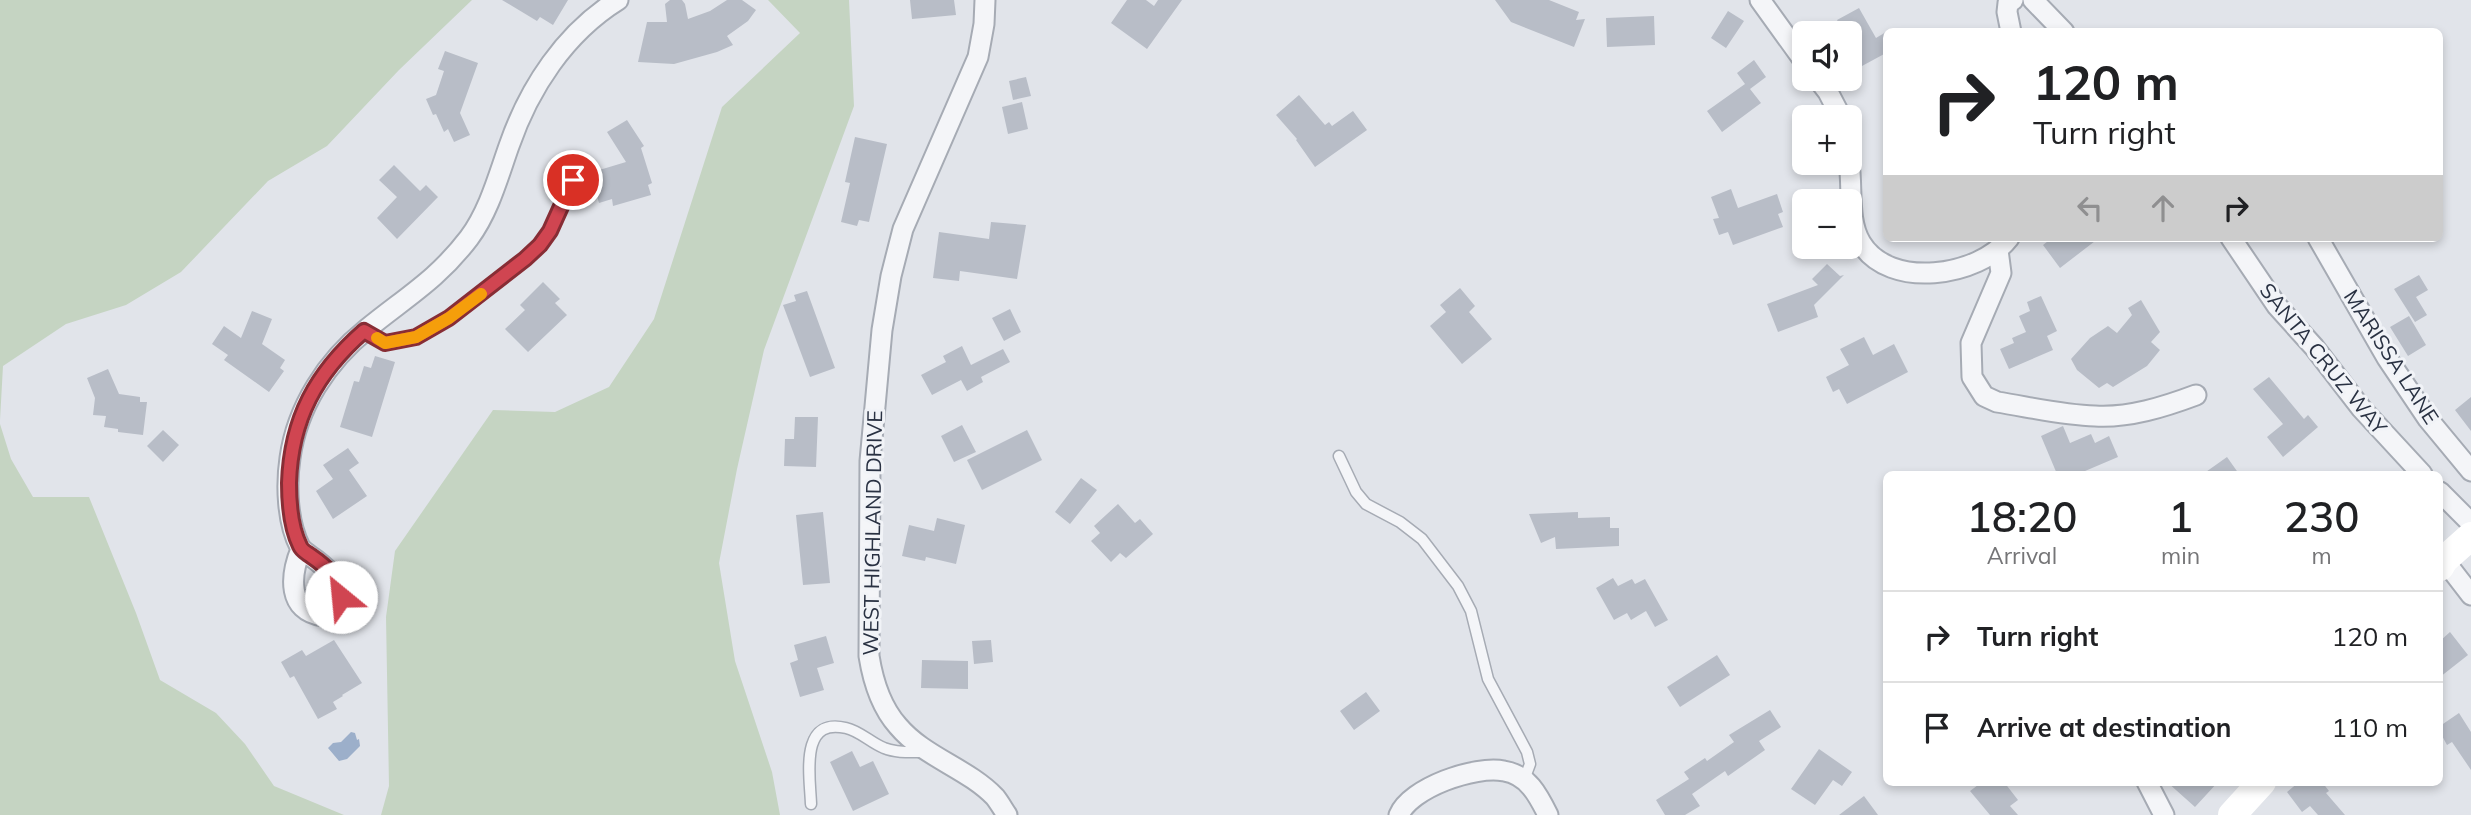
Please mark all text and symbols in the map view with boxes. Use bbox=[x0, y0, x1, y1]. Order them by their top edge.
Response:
map controls bbox=[1792, 21, 1862, 259]
button: sound bbox=[1792, 21, 1862, 91]
text: 120 m bbox=[2033, 51, 2179, 112]
icon: right bbox=[1918, 56, 2009, 147]
button: + bbox=[1792, 105, 1862, 175]
text: Turn right bbox=[2033, 112, 2176, 152]
pin bbox=[543, 150, 603, 210]
icon: arrive bbox=[554, 161, 592, 199]
button: − bbox=[1792, 189, 1862, 259]
icon: left bbox=[2071, 189, 2109, 227]
icon: ahead bbox=[2144, 189, 2182, 227]
icon: right bbox=[2217, 189, 2255, 227]
street label: SANTA CRUZ WAY bbox=[2255, 277, 2393, 440]
street label: MARISSA LANE bbox=[2339, 284, 2445, 429]
street label: WEST HIGHLAND DRIVE bbox=[857, 410, 887, 656]
text: 18:20 bbox=[1967, 490, 2077, 543]
text: 1 bbox=[2168, 490, 2193, 543]
text: 230 bbox=[2284, 490, 2359, 543]
text: Arrival bbox=[1987, 541, 2057, 570]
text: min bbox=[2161, 541, 2200, 570]
text: m bbox=[2311, 541, 2332, 570]
position arrow bbox=[304, 560, 378, 634]
icon: right bbox=[1918, 618, 1956, 656]
text: Turn right bbox=[1977, 620, 2098, 653]
text: 120 m bbox=[2332, 620, 2408, 653]
icon: arrive bbox=[1918, 709, 1956, 747]
text: Arrive at destination bbox=[1977, 711, 2232, 744]
text: 110 m bbox=[2332, 711, 2408, 744]

